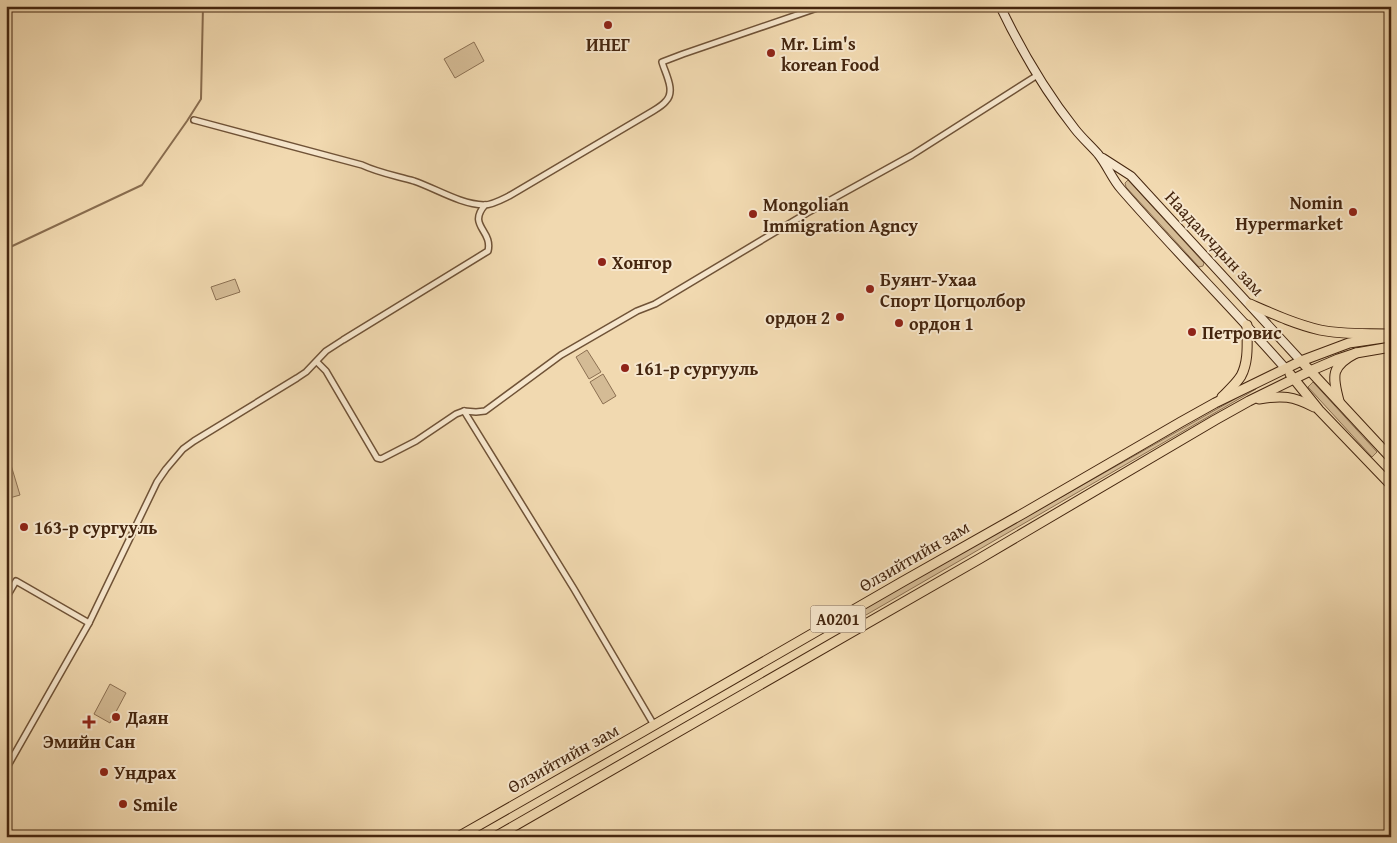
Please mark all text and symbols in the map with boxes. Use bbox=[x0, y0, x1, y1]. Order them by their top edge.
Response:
marker: ИНЕГ bbox=[602, 19, 614, 31]
place label: Mr. Lim's korean Food bbox=[781, 30, 880, 78]
place label: ИНЕГ bbox=[586, 31, 630, 58]
marker: Mr. Lim's korean Food bbox=[765, 47, 777, 59]
street label: Наадамчдын зам bbox=[1159, 184, 1271, 302]
place label: Nomin Hypermarket bbox=[1236, 189, 1343, 237]
place label: Mongolian Immigration Agncy bbox=[763, 191, 919, 239]
marker: Nomin Hypermarket bbox=[1347, 206, 1359, 218]
marker: Mongolian Immigration Agncy bbox=[747, 208, 759, 220]
place label: Хонгор bbox=[612, 249, 672, 276]
marker: Хонгор bbox=[596, 256, 608, 268]
place label: Буянт-Ухаа Спорт Цогцолбор bbox=[880, 266, 1025, 314]
marker: Буянт-Ухаа Спорт Цогцолбор bbox=[864, 283, 876, 295]
place label: ордон 2 bbox=[765, 304, 830, 331]
place label: ордон 1 bbox=[909, 310, 974, 337]
marker: ордон 2 bbox=[834, 311, 846, 323]
marker: ордон 1 bbox=[893, 317, 905, 329]
place label: Петровис bbox=[1202, 319, 1281, 346]
marker: Петровис bbox=[1186, 326, 1198, 338]
place label: 161-р сургууль bbox=[635, 355, 759, 382]
marker: 161-р сургууль bbox=[619, 362, 631, 374]
street label: Өлзийтийн зам bbox=[854, 513, 974, 599]
place label: 163-р сургууль bbox=[34, 514, 158, 541]
marker: 163-р сургууль bbox=[18, 521, 30, 533]
road number: A0201 bbox=[810, 606, 866, 632]
place label: Даян bbox=[125, 704, 168, 731]
marker: Даян bbox=[110, 711, 122, 723]
marker: Эмийн Сан bbox=[83, 716, 95, 728]
street label: Өлзийтийн зам bbox=[502, 716, 624, 800]
place label: Эмийн Сан bbox=[43, 728, 135, 755]
place label: Ундрах bbox=[114, 759, 177, 786]
marker: Ундрах bbox=[98, 766, 110, 778]
place label: Smile bbox=[133, 791, 178, 818]
marker: Smile bbox=[117, 798, 129, 810]

